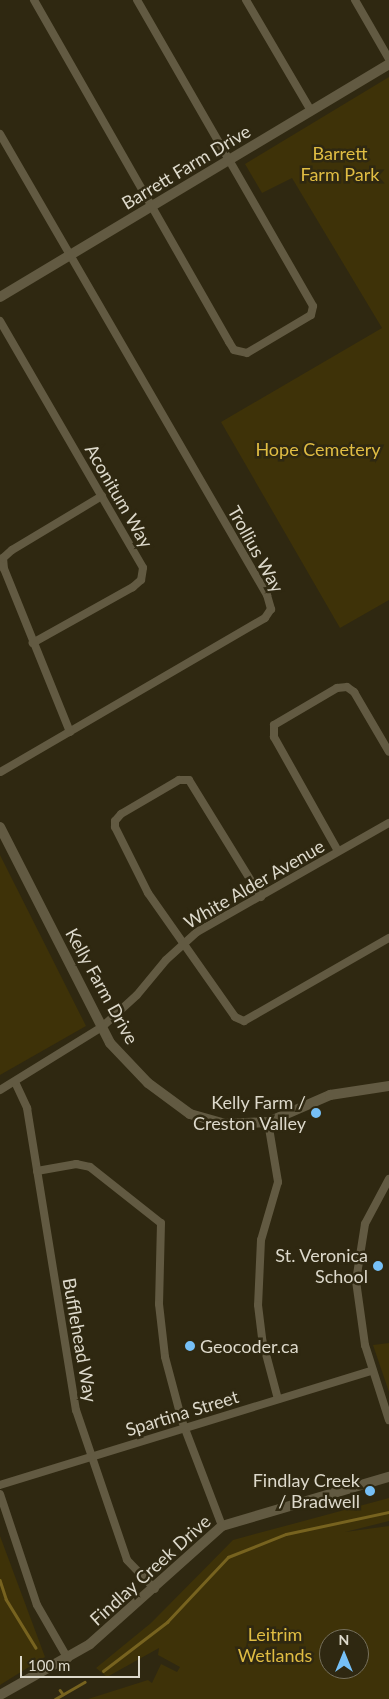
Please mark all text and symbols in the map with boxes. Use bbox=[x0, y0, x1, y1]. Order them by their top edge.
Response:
street label: Barrett Farm Drive bbox=[118, 120, 254, 214]
park label: Barrett Farm Park bbox=[301, 143, 379, 186]
park label: Hope Cemetery bbox=[255, 438, 381, 460]
street label: Aconitum Way bbox=[81, 440, 157, 552]
street label: Trollius Way bbox=[223, 502, 289, 596]
street label: White Alder Avenue bbox=[179, 835, 329, 933]
street label: Kelly Farm Drive bbox=[61, 924, 143, 1048]
place label: Kelly Farm / Creston Valley bbox=[192, 1092, 306, 1134]
marker: Kelly Farm / Creston Valley bbox=[310, 1107, 322, 1119]
place label: St. Veronica School bbox=[275, 1245, 368, 1288]
marker: St. Veronica School bbox=[372, 1260, 384, 1272]
street label: Bufflehead Way bbox=[58, 1276, 102, 1404]
place label: Geocoder.ca bbox=[200, 1335, 299, 1357]
marker: Geocoder.ca bbox=[184, 1340, 196, 1352]
street label: Spartina Street bbox=[123, 1386, 241, 1440]
place label: Findlay Creek / Bradwell bbox=[252, 1470, 360, 1512]
marker: Findlay Creek / Bradwell bbox=[364, 1485, 376, 1497]
street label: Findlay Creek Drive bbox=[85, 1510, 215, 1630]
park label: Leitrim Wetlands bbox=[238, 1624, 312, 1666]
north arrow bbox=[319, 1629, 369, 1679]
text: N bbox=[339, 1631, 349, 1648]
scale bar bbox=[22, 1646, 142, 1678]
text: 100 m bbox=[28, 1656, 70, 1674]

